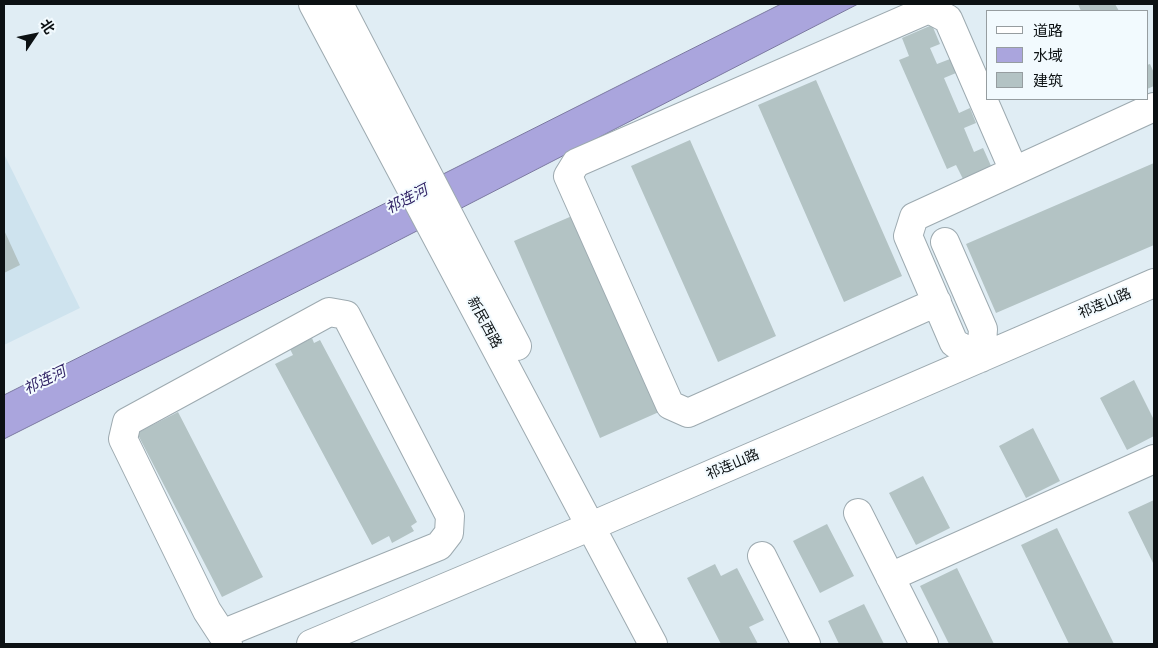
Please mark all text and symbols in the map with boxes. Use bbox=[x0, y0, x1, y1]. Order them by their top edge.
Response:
north arrow bbox=[10, 10, 60, 60]
legend bbox=[986, 10, 1148, 100]
text: 北 bbox=[36, 16, 59, 37]
text: 道路 bbox=[1033, 21, 1063, 41]
text: 水域 bbox=[1033, 46, 1063, 66]
text: 建筑 bbox=[1033, 71, 1063, 91]
water label: 祁连河 bbox=[383, 182, 431, 218]
street label: 祁连山路 bbox=[1076, 285, 1134, 323]
street label: 新民西路 bbox=[463, 294, 505, 352]
water label: 祁连河 bbox=[21, 363, 69, 399]
street label: 祁连山路 bbox=[704, 446, 762, 484]

